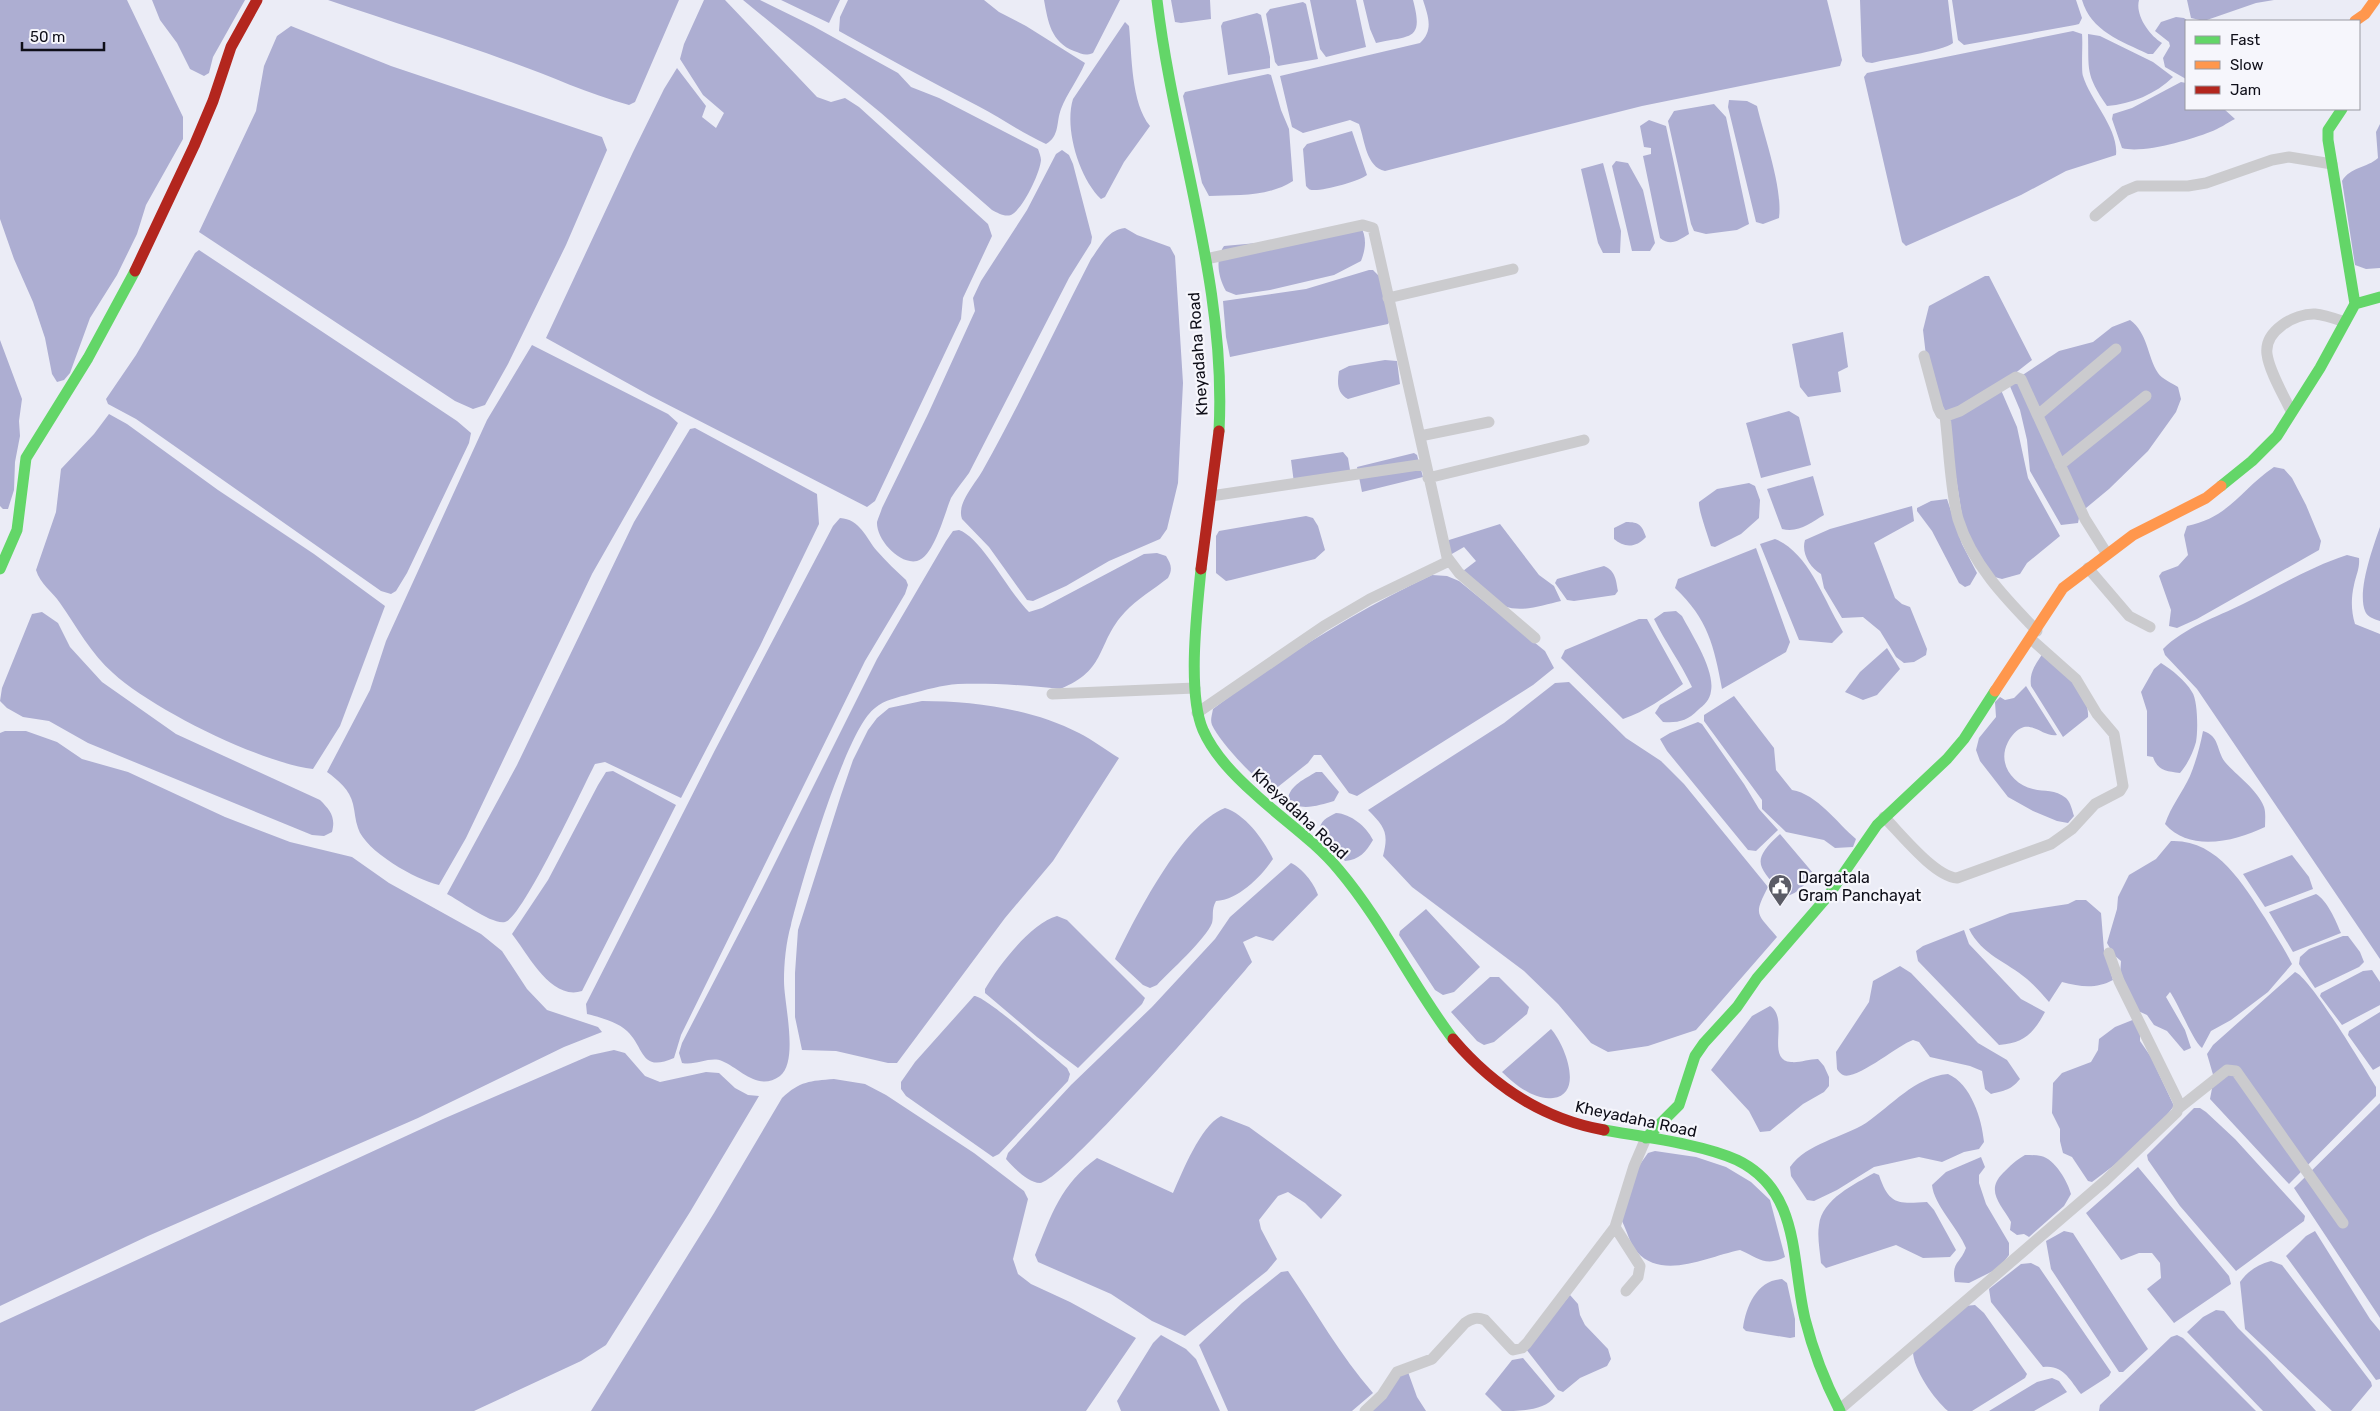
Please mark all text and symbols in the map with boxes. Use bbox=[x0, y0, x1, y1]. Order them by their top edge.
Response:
scale bar bbox=[22, 20, 105, 52]
legend bbox=[2185, 20, 2360, 110]
text: 50 m bbox=[30, 28, 65, 46]
text: Fast bbox=[2230, 31, 2260, 49]
text: Slow bbox=[2230, 56, 2263, 74]
text: Jam bbox=[2230, 81, 2261, 99]
street label: Kheyadaha Road bbox=[1184, 291, 1212, 417]
street label: Kheyadaha Road bbox=[1248, 765, 1352, 863]
place label: Dargatala Gram Panchayat bbox=[1798, 868, 1921, 905]
public building icon: Dargatala Gram Panchayat bbox=[1767, 873, 1793, 907]
street label: Kheyadaha Road bbox=[1573, 1097, 1699, 1141]

